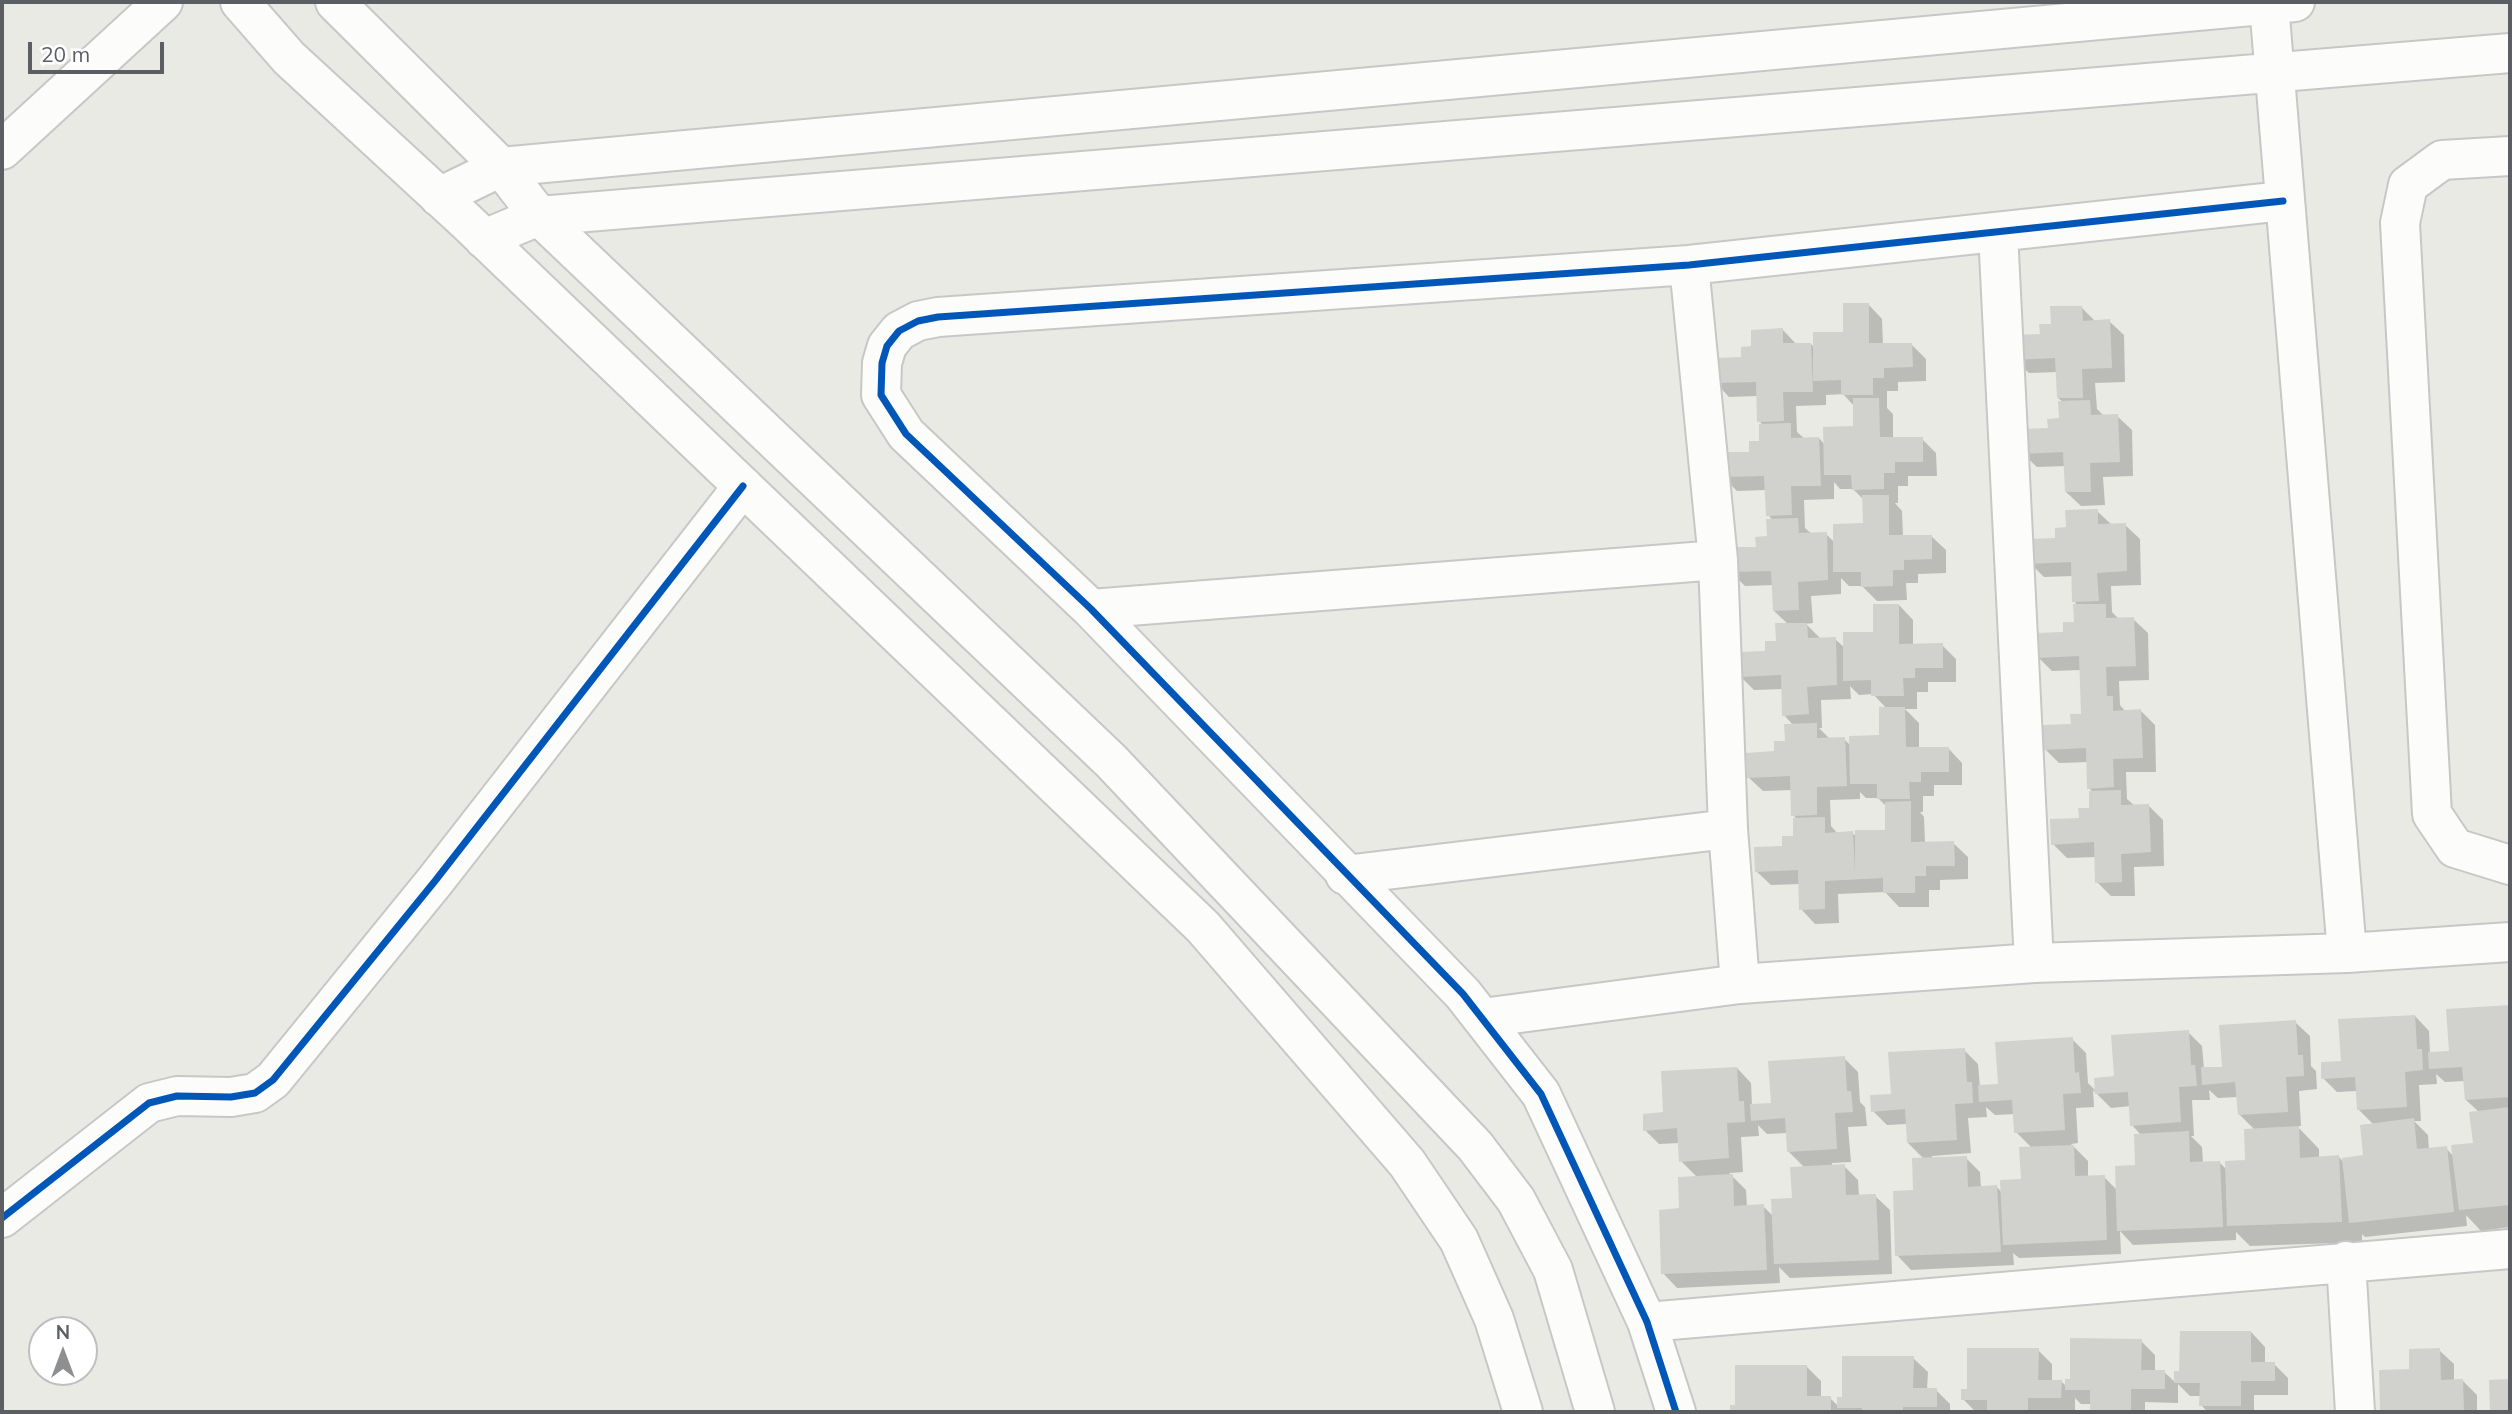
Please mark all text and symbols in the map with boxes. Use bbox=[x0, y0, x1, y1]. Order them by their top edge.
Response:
scale bar bbox=[32, 28, 168, 72]
text: 20 m bbox=[41, 41, 90, 67]
north arrow bbox=[28, 1316, 98, 1386]
text: N bbox=[56, 1320, 70, 1344]

